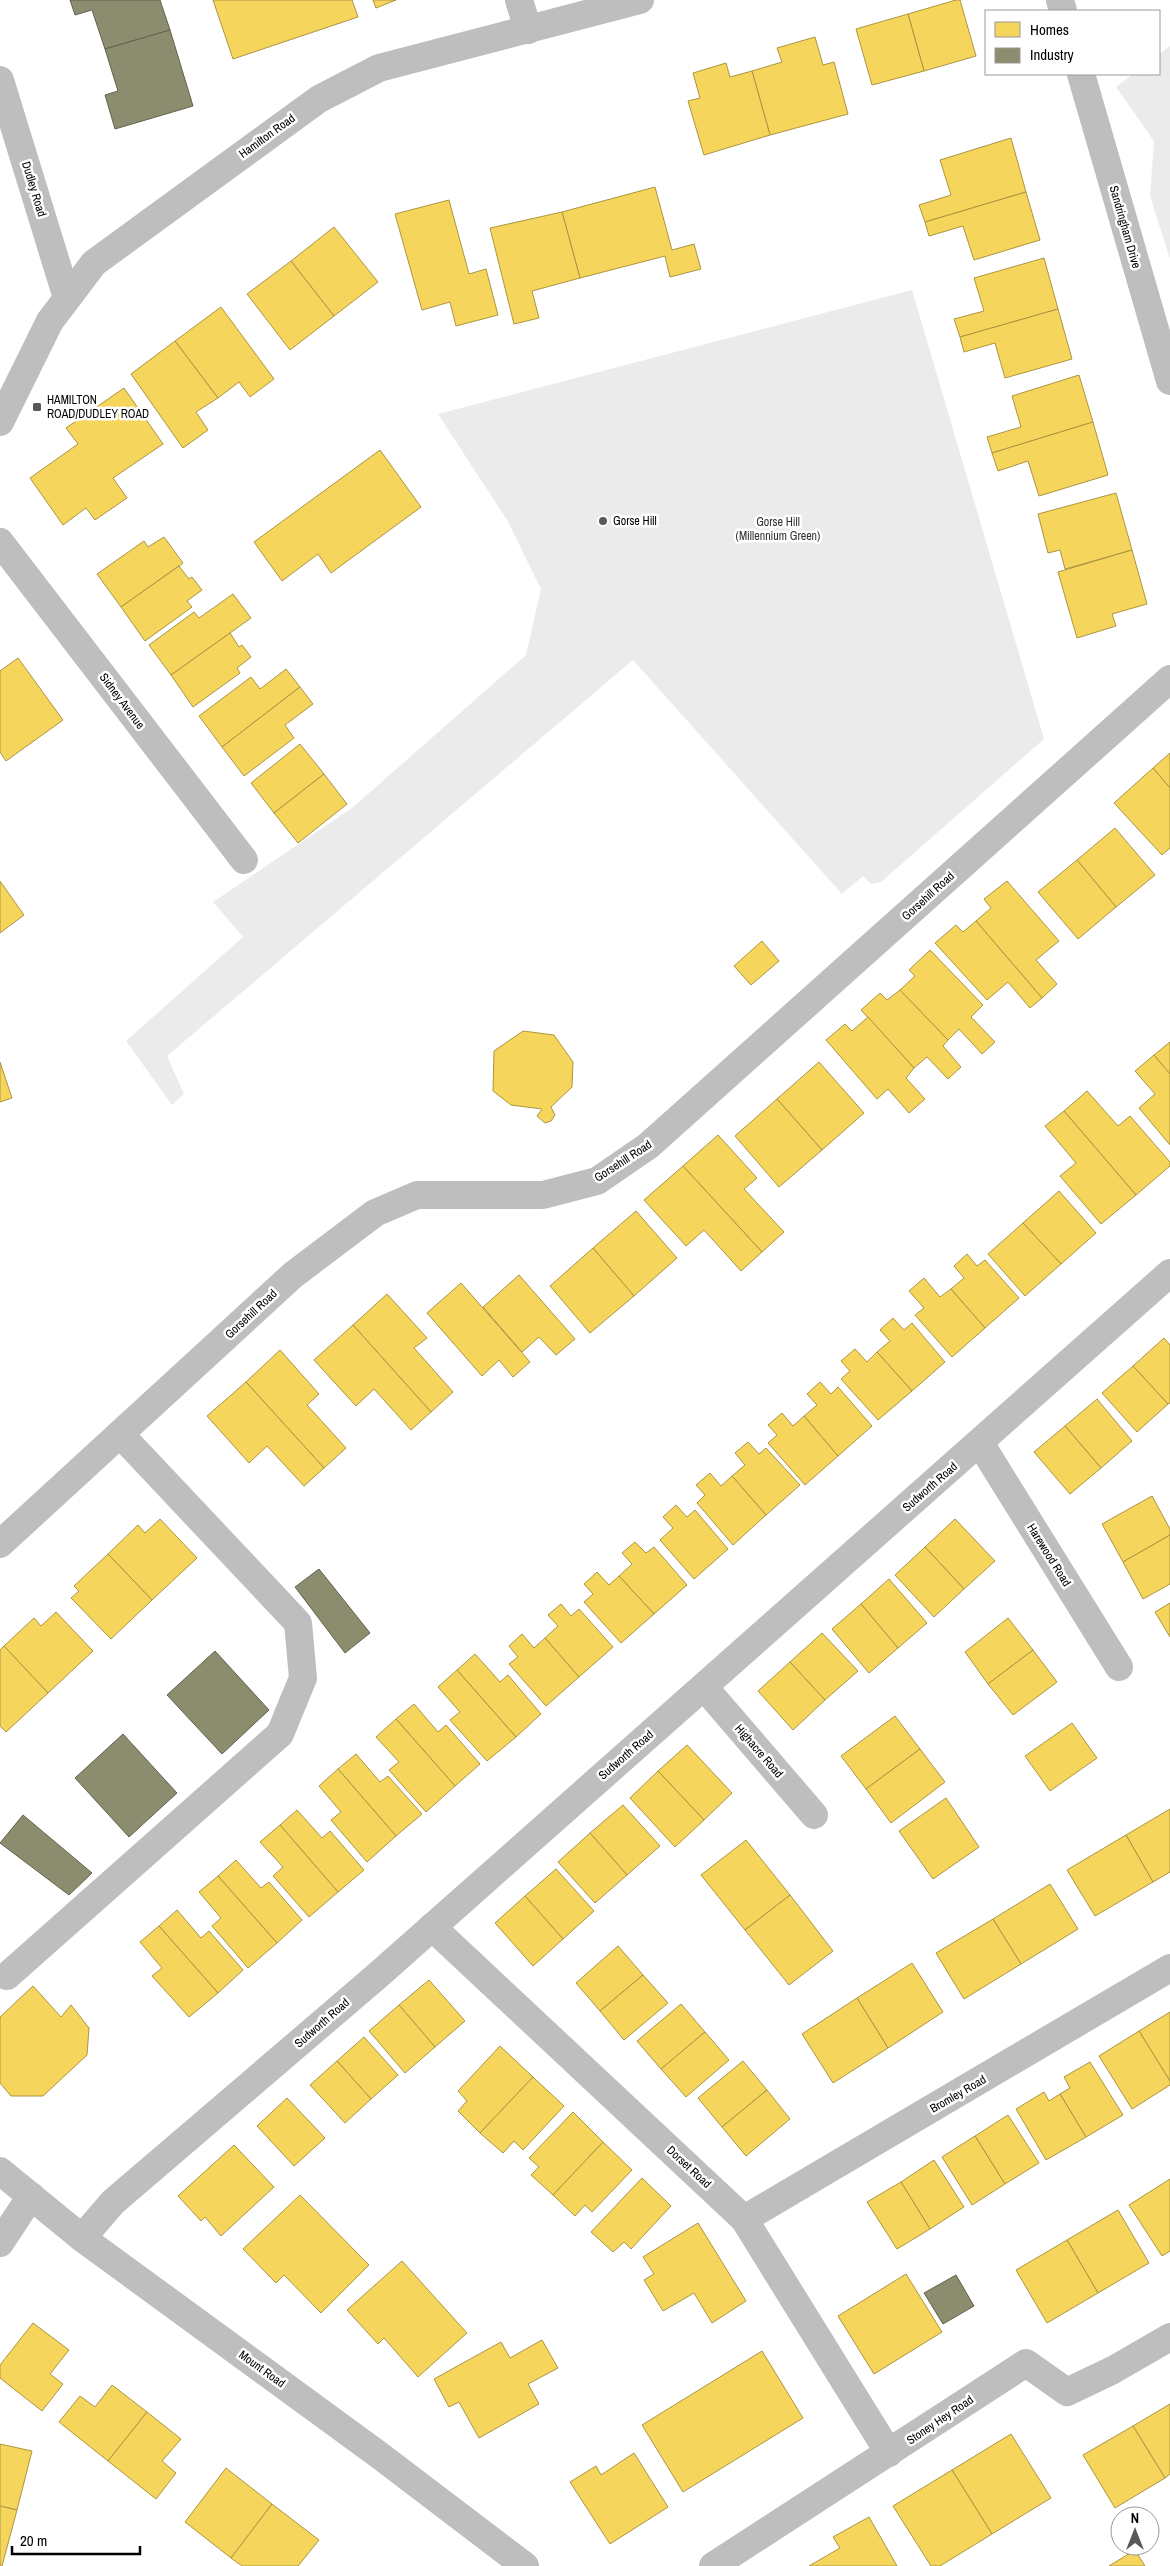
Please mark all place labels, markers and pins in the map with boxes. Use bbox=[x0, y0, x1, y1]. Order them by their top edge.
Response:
place label: HAMILTON ROAD/DUDLEY ROAD bbox=[47, 392, 149, 422]
marker: HAMILTON ROAD/DUDLEY ROAD bbox=[31, 401, 43, 413]
place label: Gorse Hill bbox=[613, 513, 657, 529]
marker: Gorse Hill bbox=[597, 515, 609, 527]

